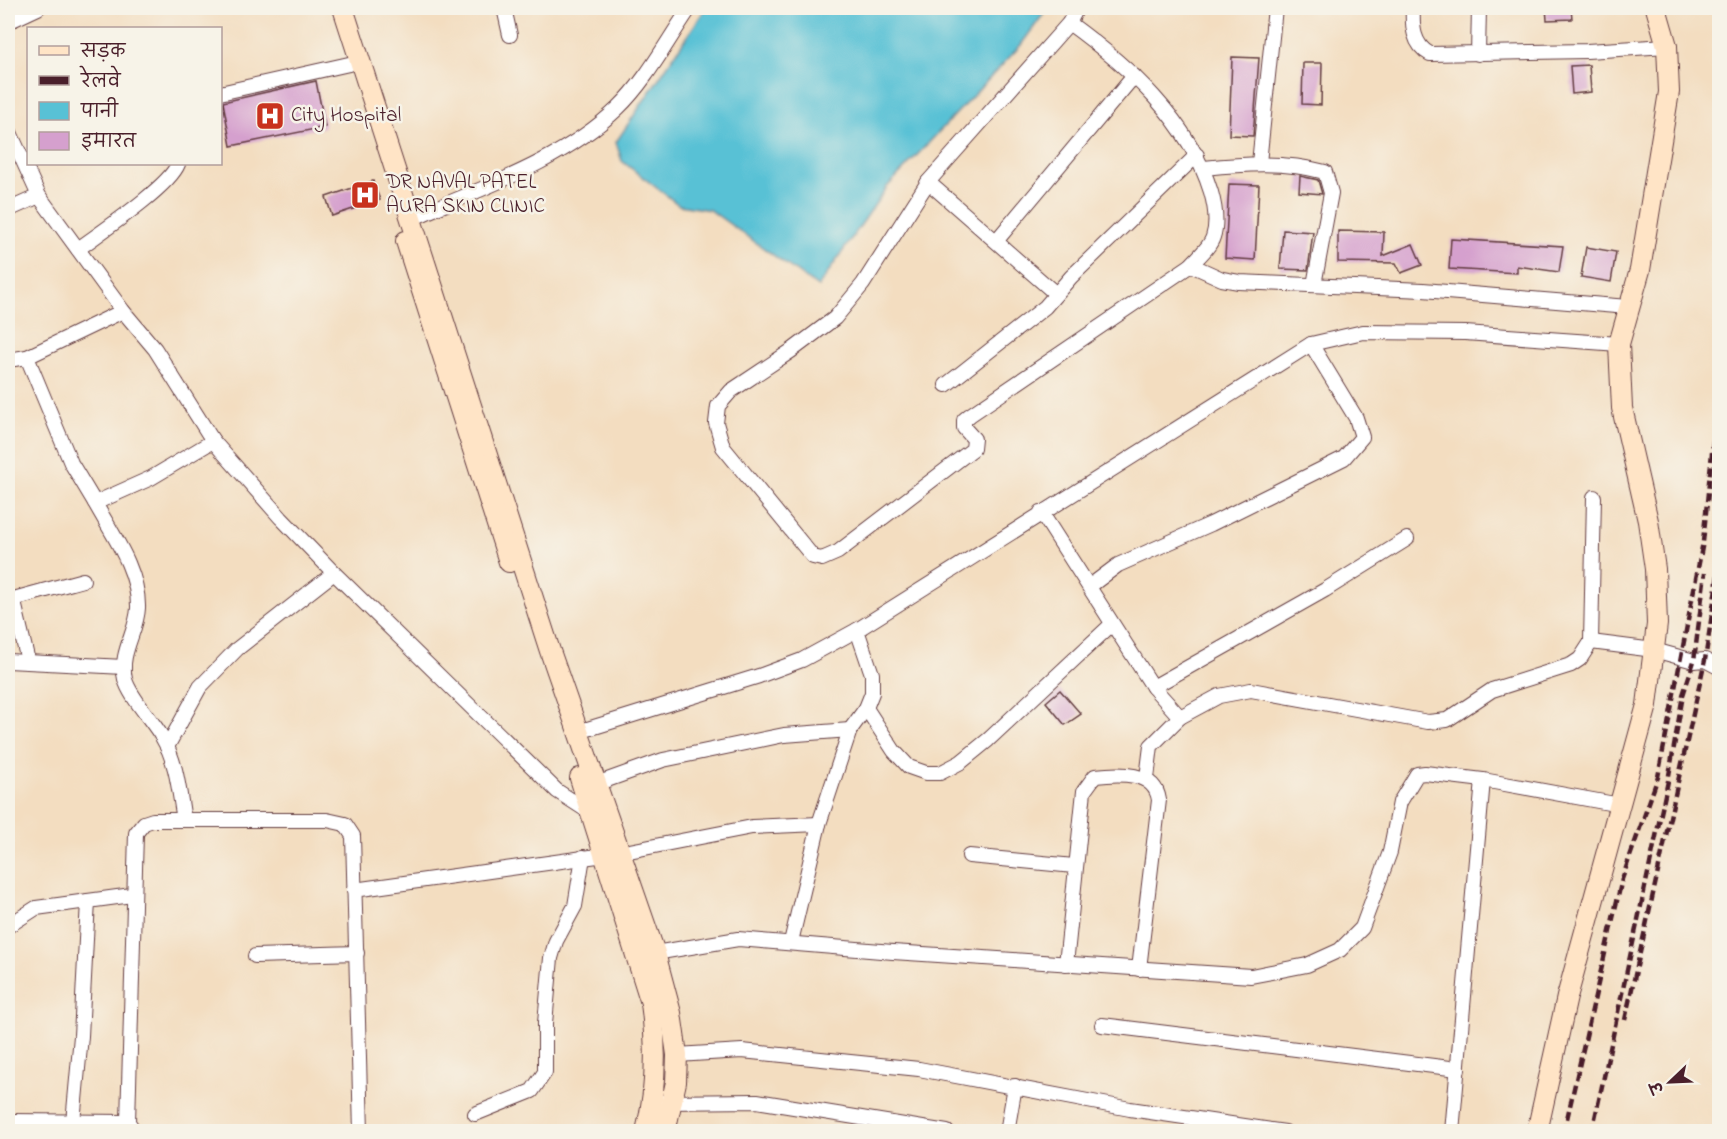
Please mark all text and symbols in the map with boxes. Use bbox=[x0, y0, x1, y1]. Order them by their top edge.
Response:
legend bbox=[27, 27, 222, 165]
text: सड़क bbox=[80, 40, 126, 66]
text: रेलवे bbox=[79, 65, 122, 96]
text: पानी bbox=[80, 97, 119, 126]
hospital icon: City Hospital bbox=[254, 100, 286, 132]
place label: City Hospital bbox=[291, 101, 401, 133]
text: इमारत bbox=[81, 130, 137, 156]
place label: DR NAVAL PATEL AURA SKIN CLINIC bbox=[385, 168, 545, 222]
hospital icon: DR NAVAL PATEL AURA SKIN CLINIC bbox=[349, 179, 381, 211]
north arrow bbox=[1640, 1052, 1700, 1112]
text: उ bbox=[1644, 1076, 1672, 1099]

